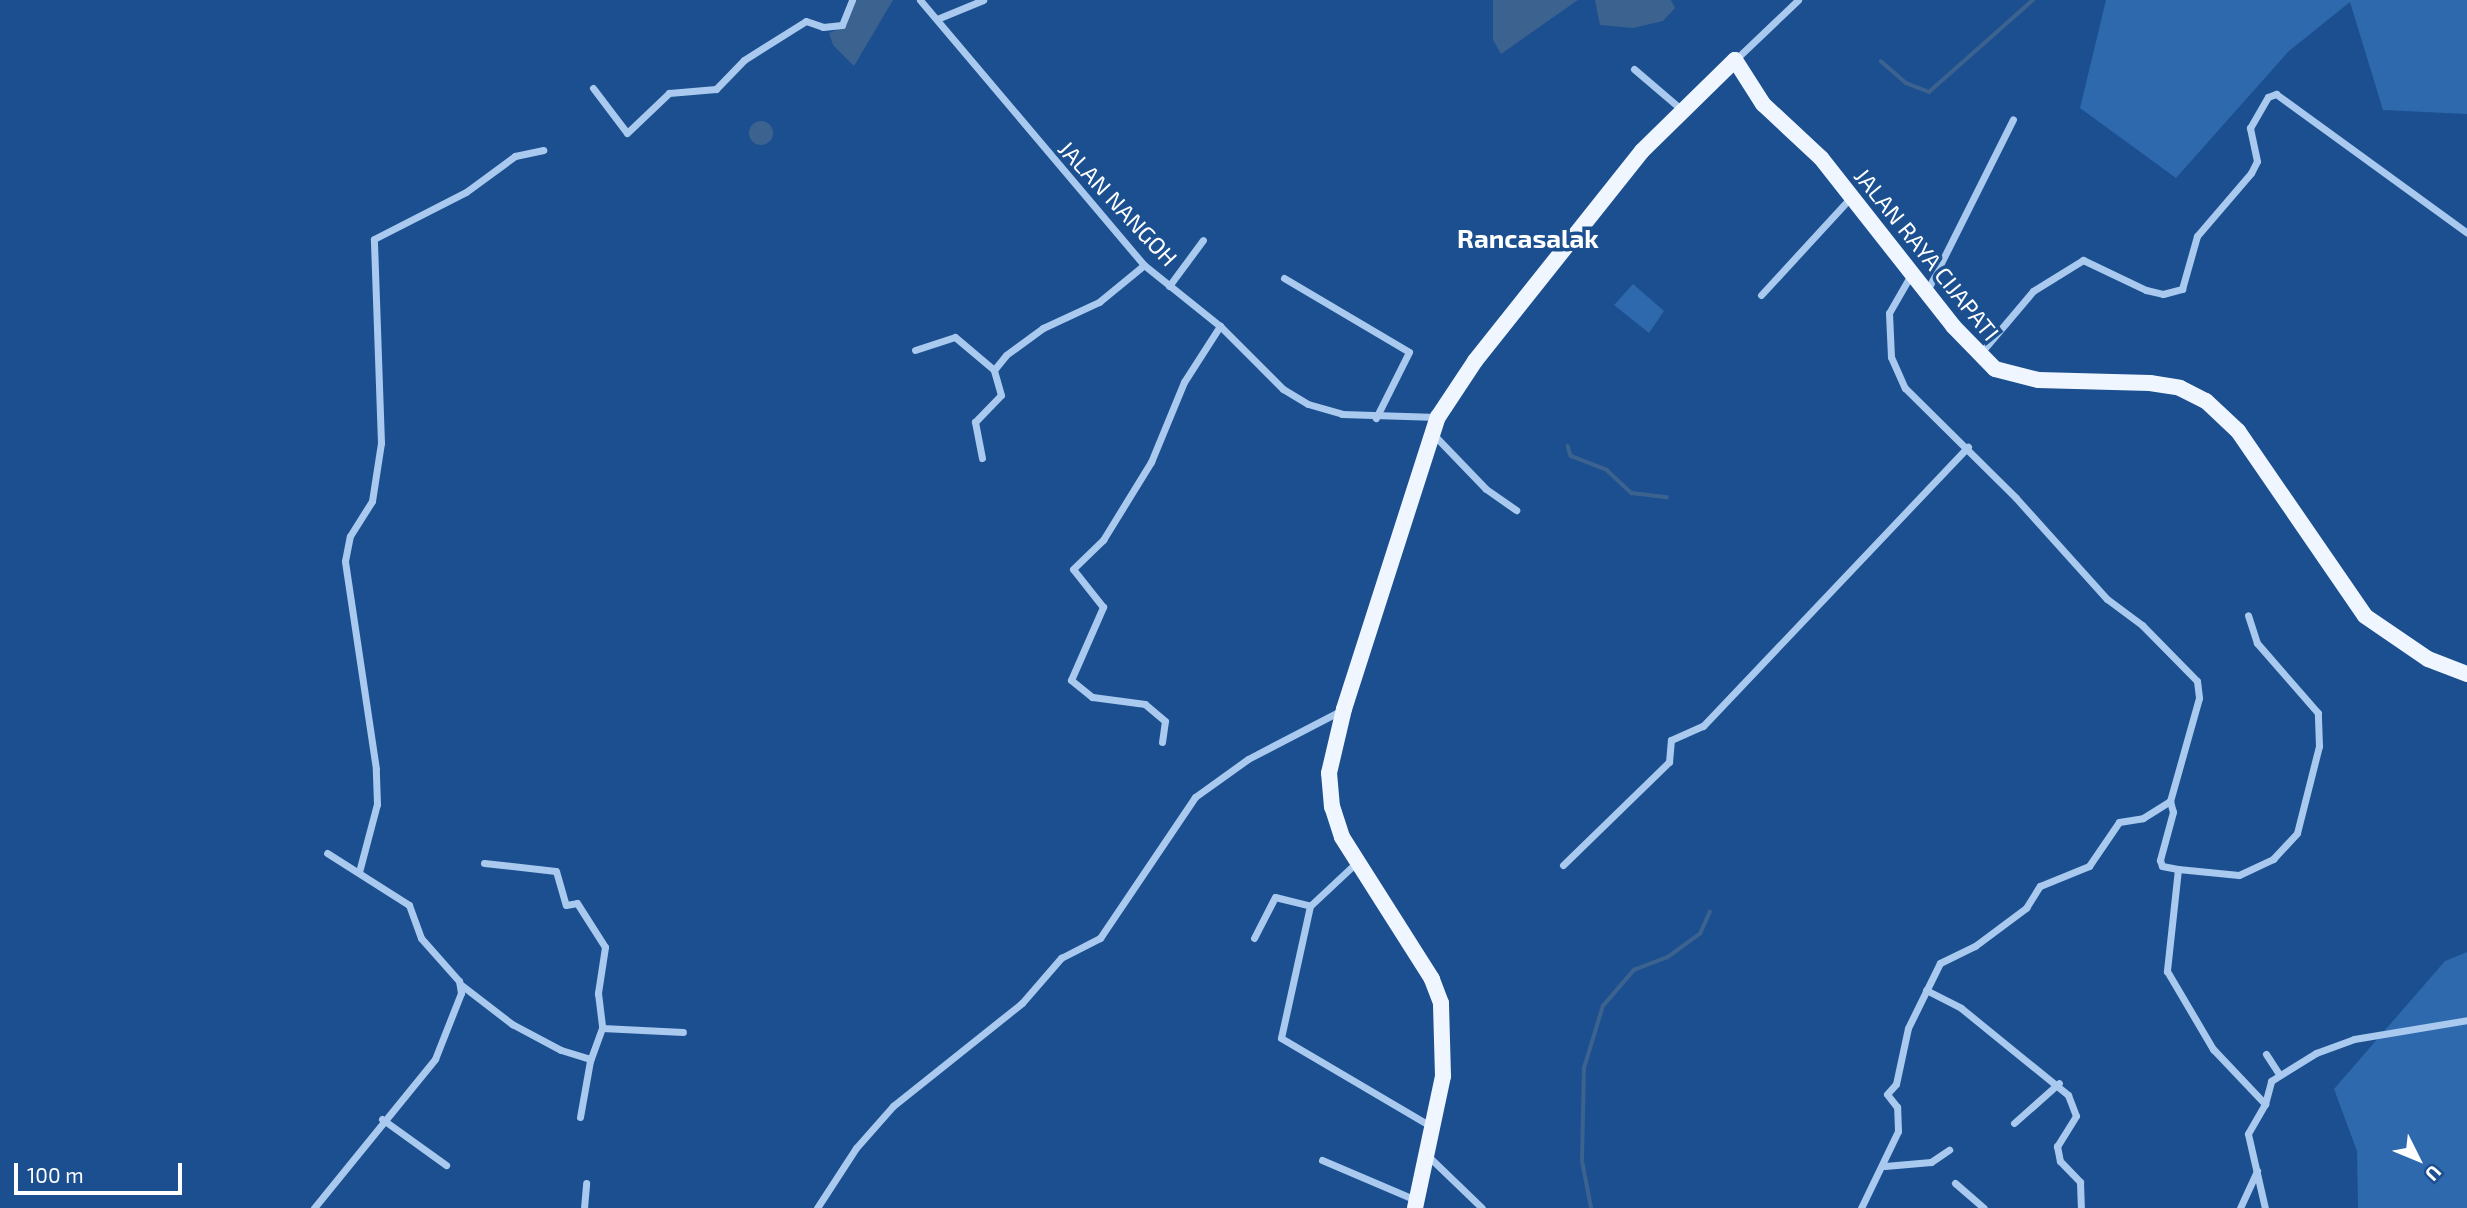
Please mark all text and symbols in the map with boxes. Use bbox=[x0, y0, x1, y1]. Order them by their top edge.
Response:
street label: JALAN NANGOH bbox=[1053, 135, 1183, 271]
street label: JALAN RAYA CIJAPATI bbox=[1849, 162, 2005, 346]
district label: Rancasalak bbox=[1457, 222, 1599, 254]
north arrow bbox=[2383, 1124, 2453, 1194]
scale bar bbox=[18, 1148, 186, 1192]
text: U bbox=[2421, 1161, 2447, 1186]
text: 100 m bbox=[27, 1162, 84, 1187]

